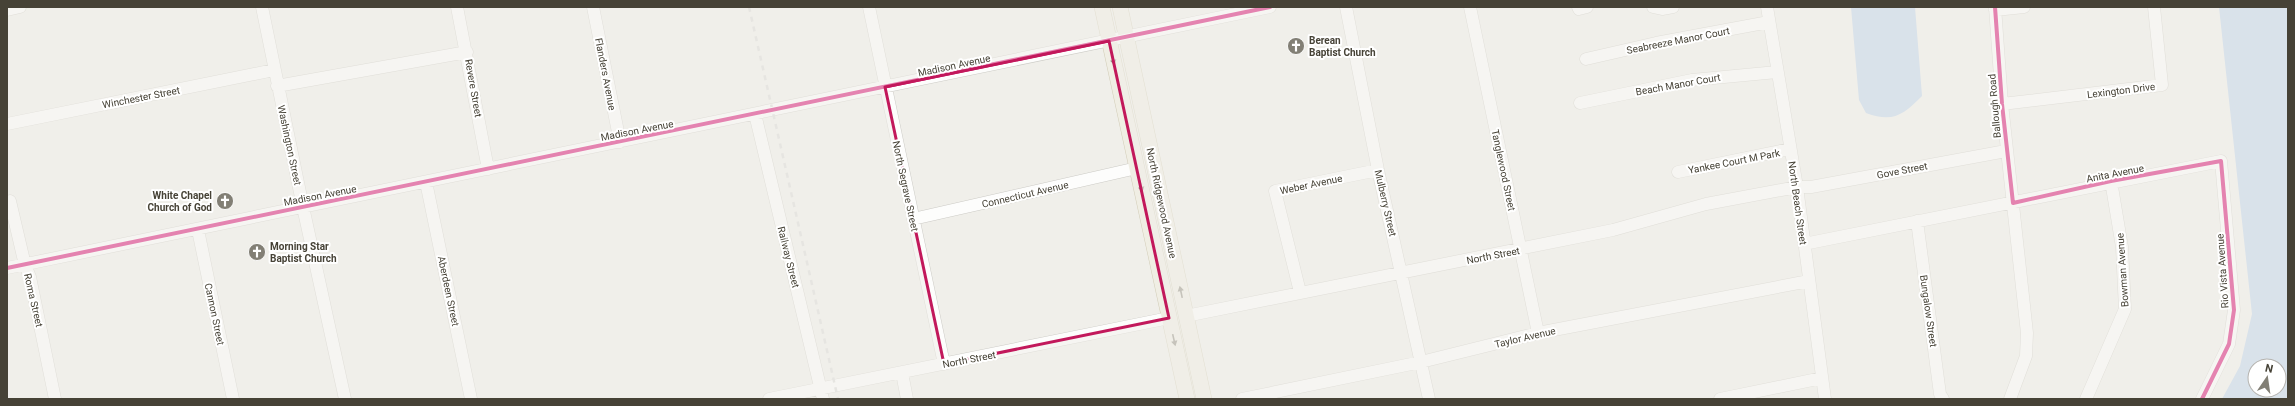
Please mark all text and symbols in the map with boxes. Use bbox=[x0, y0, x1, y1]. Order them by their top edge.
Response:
street label: Seabreeze Manor Court bbox=[1626, 25, 1731, 56]
place label: Berean Baptist Church bbox=[1309, 35, 1376, 58]
church icon: Berean Baptist Church bbox=[1286, 36, 1306, 56]
street label: Flanders Avenue bbox=[593, 37, 618, 111]
street label: Madison Avenue bbox=[917, 52, 991, 79]
one-way arrow bbox=[1111, 53, 1117, 65]
street label: Revere Street bbox=[463, 58, 484, 118]
street label: Beach Manor Court bbox=[1635, 72, 1721, 97]
street label: Ballough Road bbox=[1986, 73, 2003, 138]
street label: Lexington Drive bbox=[2086, 81, 2156, 100]
street label: Winchester Street bbox=[101, 85, 181, 110]
street label: Washington Street bbox=[276, 104, 303, 186]
street label: Madison Avenue bbox=[600, 118, 674, 143]
street label: Tanglewood Street bbox=[1489, 128, 1518, 212]
street label: North Segrave Street bbox=[891, 140, 920, 232]
street label: North Ridgewood Avenue bbox=[1144, 147, 1179, 259]
street label: Yankee Court M Park bbox=[1687, 147, 1782, 176]
street label: Gove Street bbox=[1876, 160, 1928, 181]
street label: North Beach Street bbox=[1786, 161, 1809, 246]
street label: Anita Avenue bbox=[2085, 163, 2145, 184]
street label: Mulberry Street bbox=[1372, 169, 1399, 238]
street label: Weber Avenue bbox=[1279, 173, 1343, 196]
street label: Connecticut Avenue bbox=[981, 179, 1070, 210]
one-way arrow bbox=[1138, 180, 1144, 192]
street label: Madison Avenue bbox=[283, 183, 357, 208]
place label: White Chapel Church of God bbox=[148, 190, 212, 213]
church icon: White Chapel Church of God bbox=[215, 191, 235, 211]
street label: Railway Street bbox=[776, 225, 801, 289]
street label: Bowman Avenue bbox=[2114, 232, 2131, 307]
street label: Rio Vista Avenue bbox=[2214, 233, 2231, 309]
place label: Morning Star Baptist Church bbox=[270, 241, 337, 264]
church icon: Morning Star Baptist Church bbox=[247, 242, 267, 262]
street label: North Street bbox=[1465, 245, 1521, 266]
street label: Aberdeen Street bbox=[436, 255, 461, 327]
street label: Roma Street bbox=[22, 272, 45, 328]
street label: Bungalow Street bbox=[1918, 274, 1939, 348]
street label: Cannon Street bbox=[203, 282, 226, 346]
one-way arrow bbox=[1178, 286, 1184, 299]
street label: Taylor Avenue bbox=[1494, 325, 1557, 350]
one-way arrow bbox=[1171, 334, 1177, 347]
street label: North Street bbox=[941, 349, 997, 370]
north arrow bbox=[2247, 358, 2287, 398]
text: N bbox=[2264, 362, 2275, 376]

